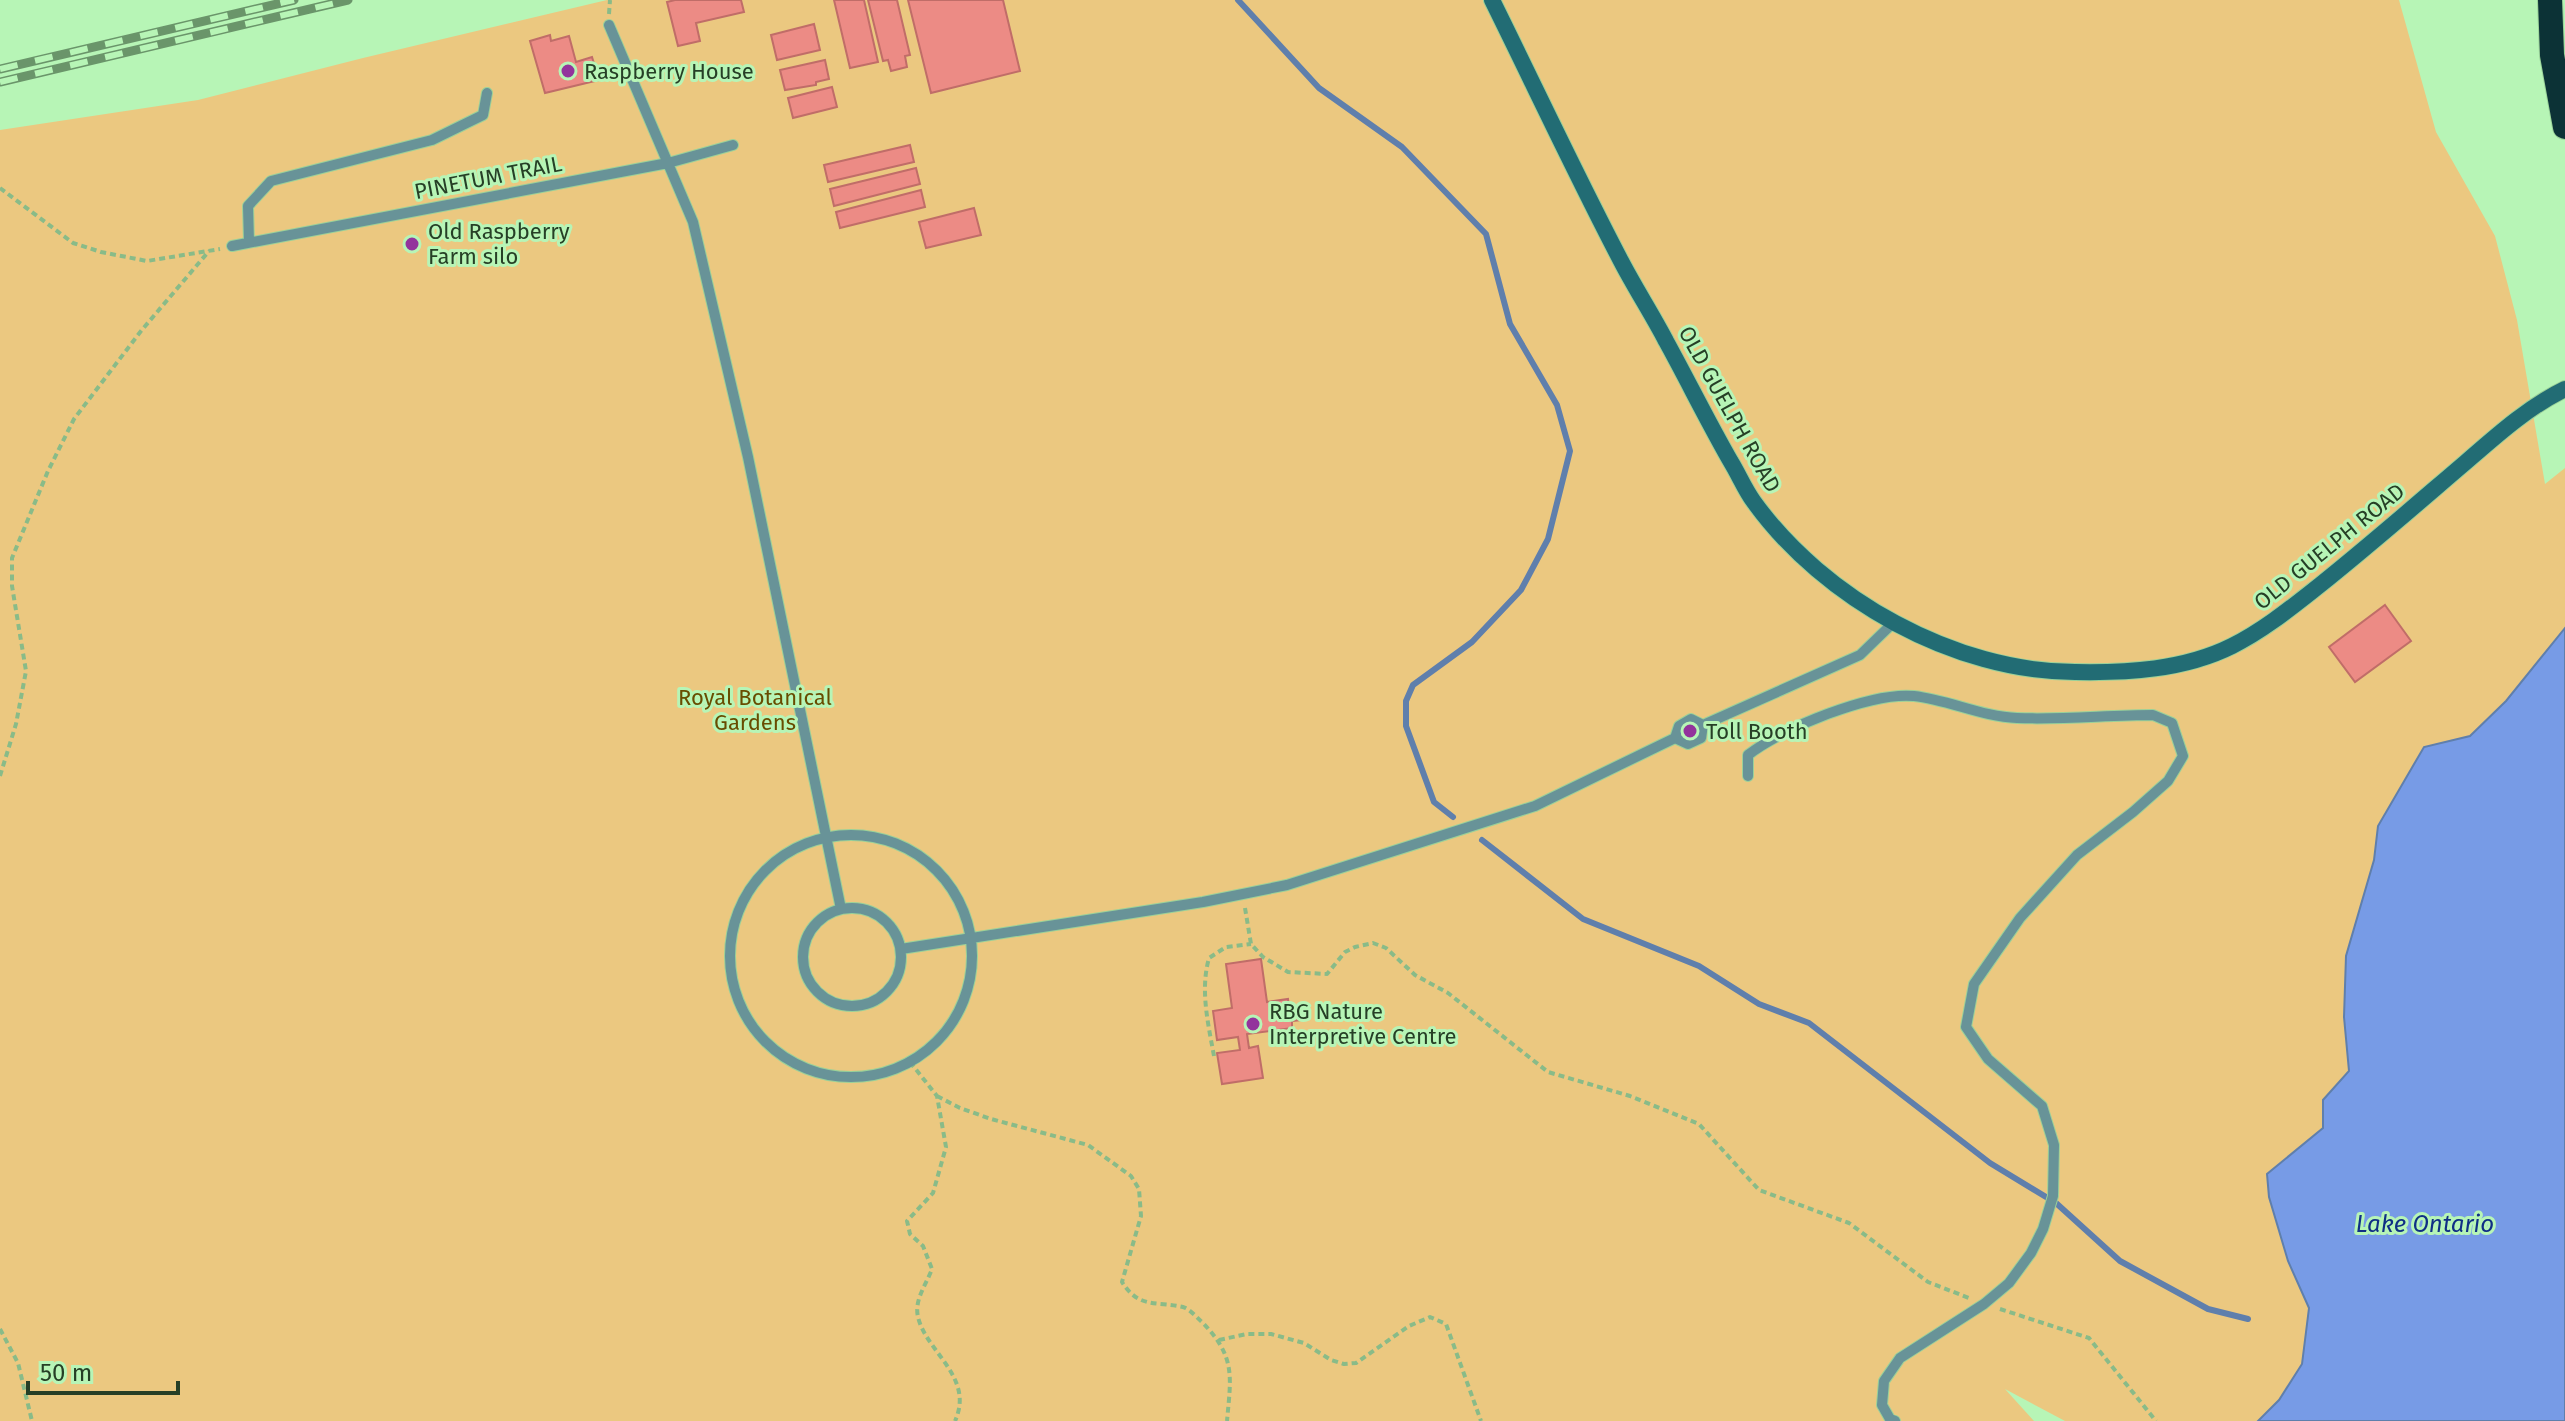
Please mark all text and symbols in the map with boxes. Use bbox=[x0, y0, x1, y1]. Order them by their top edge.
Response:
place label: Raspberry House bbox=[584, 58, 754, 85]
marker: Raspberry House bbox=[559, 62, 577, 80]
street label: PINETUM TRAIL bbox=[412, 150, 564, 205]
place label: Old Raspberry Farm silo bbox=[428, 218, 570, 270]
marker: Old Raspberry Farm silo bbox=[403, 235, 421, 253]
street label: OLD GUELPH ROAD bbox=[1673, 321, 1786, 497]
street label: OLD GUELPH ROAD bbox=[2249, 477, 2410, 615]
park label: Royal Botanical Gardens bbox=[678, 684, 832, 736]
place label: Toll Booth bbox=[1706, 718, 1808, 745]
marker: Toll Booth bbox=[1681, 722, 1699, 740]
place label: RBG Nature Interpretive Centre bbox=[1269, 998, 1457, 1050]
marker: RBG Nature Interpretive Centre bbox=[1244, 1015, 1262, 1033]
water label: Lake Ontario bbox=[2356, 1210, 2494, 1238]
scale bar bbox=[28, 1345, 178, 1395]
text: 50 m bbox=[40, 1359, 92, 1387]

